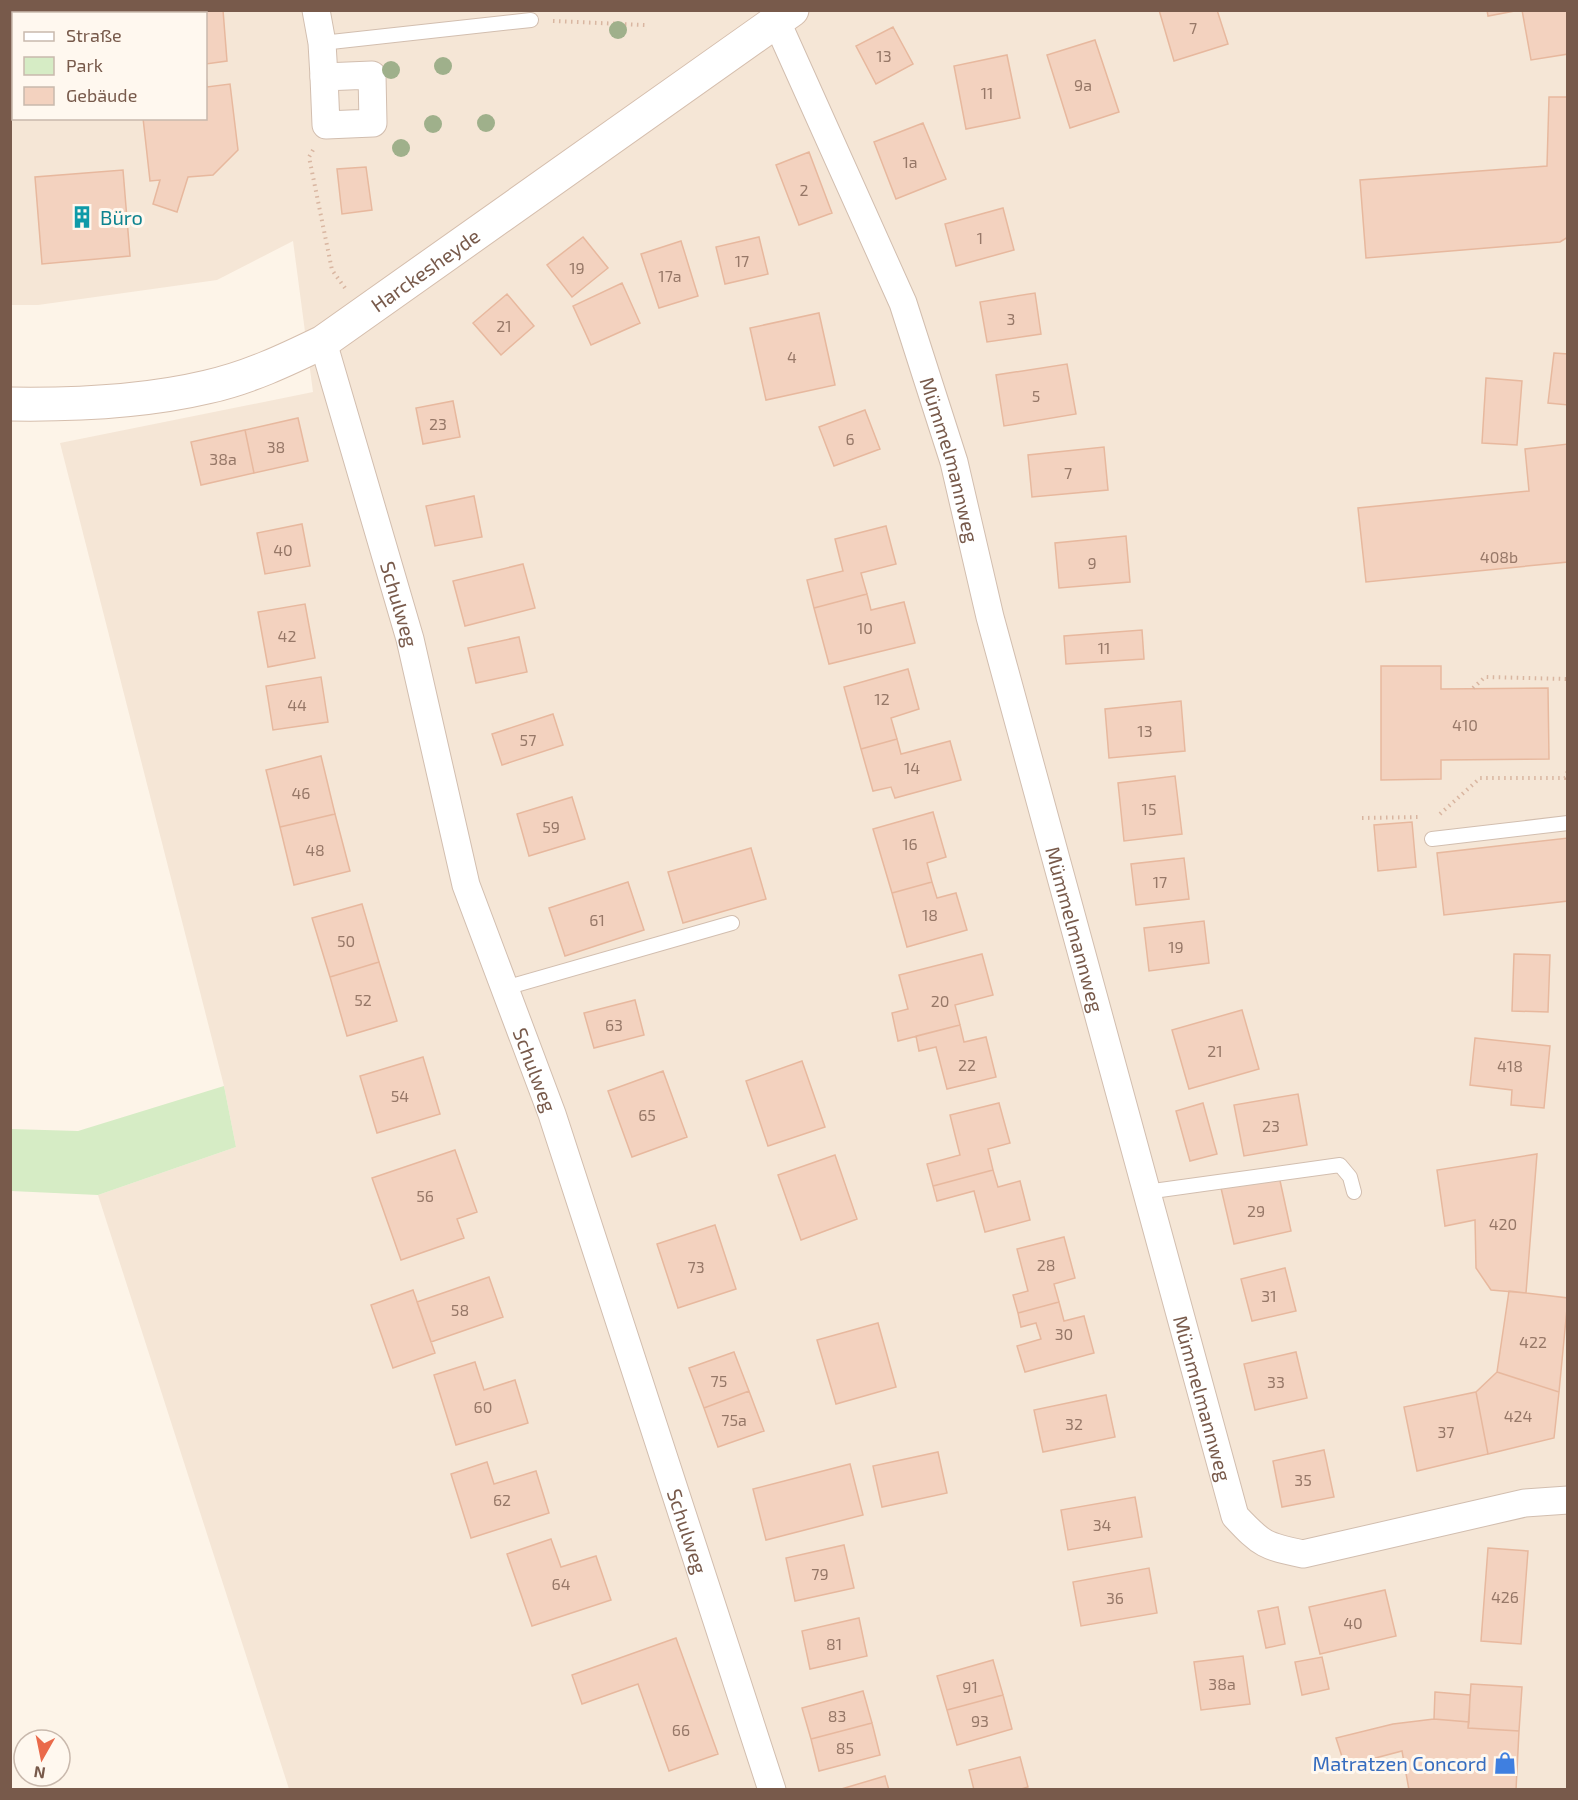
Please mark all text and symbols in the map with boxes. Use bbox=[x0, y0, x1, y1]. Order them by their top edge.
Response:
legend bbox=[12, 12, 207, 120]
house number: 7 bbox=[1189, 18, 1197, 37]
text: Straße bbox=[66, 24, 122, 46]
house number: 13 bbox=[876, 46, 892, 65]
text: Park bbox=[66, 54, 103, 76]
house number: 9a bbox=[1074, 75, 1092, 94]
house number: 11 bbox=[981, 83, 993, 102]
text: Gebäude bbox=[66, 84, 137, 106]
house number: 1a bbox=[902, 152, 918, 171]
house number: 2 bbox=[800, 180, 809, 199]
building icon: Büro bbox=[69, 204, 95, 230]
place label: Büro bbox=[100, 205, 143, 229]
street label: Harckesheyde bbox=[366, 223, 484, 316]
house number: 1 bbox=[977, 228, 983, 247]
house number: 17 bbox=[735, 251, 749, 270]
house number: 19 bbox=[569, 258, 585, 277]
house number: 17a bbox=[658, 266, 682, 285]
house number: 3 bbox=[1007, 309, 1015, 328]
house number: 21 bbox=[496, 316, 512, 335]
house number: 4 bbox=[787, 347, 797, 366]
street label: Mümmelmannweg bbox=[916, 374, 984, 545]
house number: 5 bbox=[1032, 386, 1040, 405]
house number: 23 bbox=[429, 414, 447, 433]
house number: 6 bbox=[845, 429, 855, 448]
house number: 38 bbox=[267, 437, 285, 456]
house number: 38a bbox=[209, 449, 237, 468]
house number: 7 bbox=[1064, 463, 1072, 482]
house number: 40 bbox=[273, 540, 293, 559]
house number: 408b bbox=[1480, 547, 1518, 566]
house number: 9 bbox=[1087, 553, 1097, 572]
street label: Schulweg bbox=[376, 558, 423, 649]
house number: 10 bbox=[857, 618, 873, 637]
house number: 42 bbox=[278, 626, 296, 645]
house number: 11 bbox=[1098, 638, 1110, 657]
house number: 12 bbox=[874, 689, 890, 708]
house number: 44 bbox=[287, 695, 307, 714]
house number: 410 bbox=[1452, 715, 1478, 734]
house number: 13 bbox=[1137, 721, 1153, 740]
house number: 57 bbox=[520, 730, 536, 749]
house number: 14 bbox=[904, 758, 920, 777]
house number: 46 bbox=[292, 783, 311, 802]
house number: 15 bbox=[1142, 799, 1156, 818]
house number: 59 bbox=[542, 817, 560, 836]
house number: 16 bbox=[902, 834, 918, 853]
house number: 48 bbox=[305, 840, 325, 859]
street label: Mümmelmannweg bbox=[1041, 844, 1109, 1015]
house number: 17 bbox=[1153, 872, 1167, 891]
house number: 18 bbox=[922, 905, 938, 924]
house number: 61 bbox=[589, 910, 605, 929]
house number: 50 bbox=[337, 931, 355, 950]
house number: 19 bbox=[1168, 937, 1184, 956]
house number: 52 bbox=[354, 990, 372, 1009]
house number: 20 bbox=[931, 991, 949, 1010]
house number: 63 bbox=[605, 1015, 623, 1034]
street label: Schulweg bbox=[509, 1024, 562, 1115]
house number: 21 bbox=[1207, 1041, 1223, 1060]
house number: 22 bbox=[958, 1055, 976, 1074]
house number: 418 bbox=[1497, 1056, 1523, 1075]
house number: 54 bbox=[391, 1086, 409, 1105]
house number: 65 bbox=[638, 1105, 656, 1124]
house number: 23 bbox=[1262, 1116, 1280, 1135]
house number: 56 bbox=[416, 1186, 434, 1205]
house number: 29 bbox=[1247, 1201, 1265, 1220]
house number: 420 bbox=[1489, 1214, 1517, 1233]
house number: 28 bbox=[1037, 1255, 1055, 1274]
house number: 73 bbox=[687, 1257, 705, 1276]
house number: 31 bbox=[1261, 1286, 1277, 1305]
house number: 58 bbox=[451, 1300, 469, 1319]
street label: Mümmelmannweg bbox=[1169, 1313, 1237, 1484]
house number: 30 bbox=[1055, 1324, 1073, 1343]
house number: 422 bbox=[1519, 1332, 1547, 1351]
house number: 75 bbox=[711, 1371, 727, 1390]
house number: 33 bbox=[1267, 1372, 1285, 1391]
house number: 60 bbox=[474, 1397, 492, 1416]
house number: 424 bbox=[1504, 1406, 1532, 1425]
house number: 75a bbox=[721, 1410, 747, 1429]
house number: 32 bbox=[1065, 1414, 1083, 1433]
house number: 37 bbox=[1437, 1422, 1455, 1441]
house number: 35 bbox=[1294, 1470, 1312, 1489]
street label: Schulweg bbox=[663, 1485, 713, 1577]
house number: 62 bbox=[493, 1490, 511, 1509]
house number: 34 bbox=[1093, 1515, 1112, 1534]
house number: 79 bbox=[811, 1564, 829, 1583]
house number: 64 bbox=[552, 1574, 571, 1593]
house number: 426 bbox=[1491, 1587, 1519, 1606]
house number: 36 bbox=[1106, 1588, 1124, 1607]
house number: 40 bbox=[1343, 1613, 1363, 1632]
house number: 81 bbox=[826, 1634, 842, 1653]
house number: 38a bbox=[1208, 1674, 1236, 1693]
house number: 91 bbox=[962, 1677, 978, 1696]
house number: 83 bbox=[828, 1706, 846, 1725]
house number: 93 bbox=[971, 1711, 989, 1730]
house number: 66 bbox=[672, 1720, 690, 1739]
north arrow bbox=[12, 1728, 72, 1788]
house number: 85 bbox=[836, 1738, 854, 1757]
shop icon: Matratzen Concord bbox=[1492, 1750, 1518, 1776]
place label: Matratzen Concord bbox=[1313, 1751, 1487, 1775]
text: N bbox=[32, 1763, 47, 1784]

